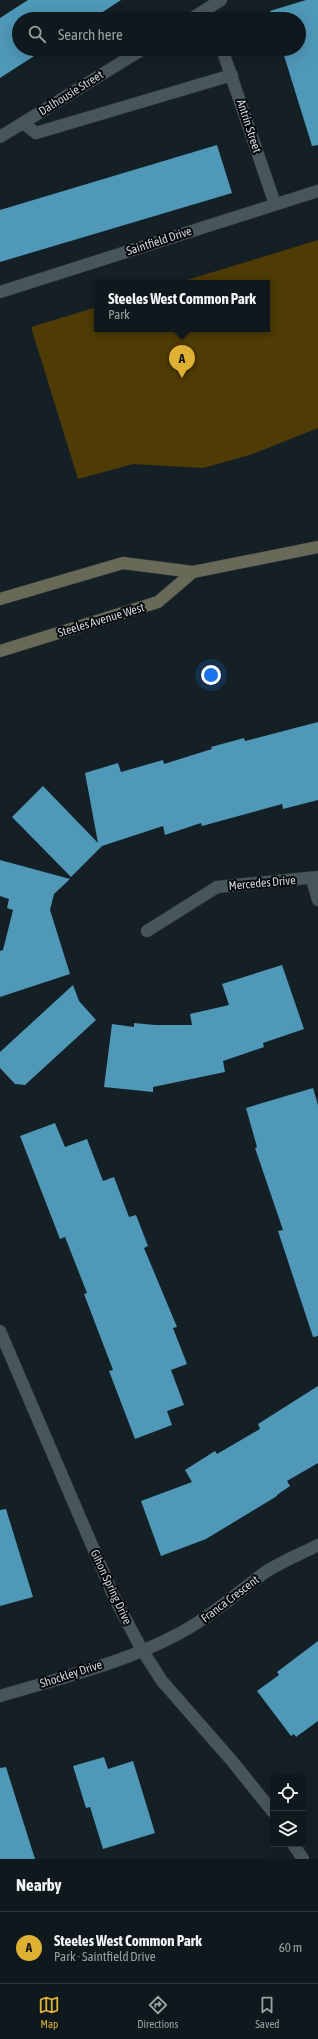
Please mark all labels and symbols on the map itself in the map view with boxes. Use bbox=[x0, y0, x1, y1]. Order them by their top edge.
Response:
street label: Dalhousie Street bbox=[36, 67, 106, 118]
street label: Antrin Street bbox=[234, 98, 264, 155]
street label: Saintfield Drive bbox=[125, 224, 193, 258]
pin: A bbox=[169, 345, 195, 378]
street label: Steeles Avenue West bbox=[56, 600, 147, 640]
your location bbox=[201, 665, 221, 685]
street label: Mercedes Drive bbox=[228, 873, 296, 893]
street label: Gihon Spring Drive bbox=[88, 1547, 134, 1627]
street label: Franca Crescent bbox=[198, 1572, 262, 1625]
street label: Shockley Drive bbox=[38, 1657, 104, 1691]

